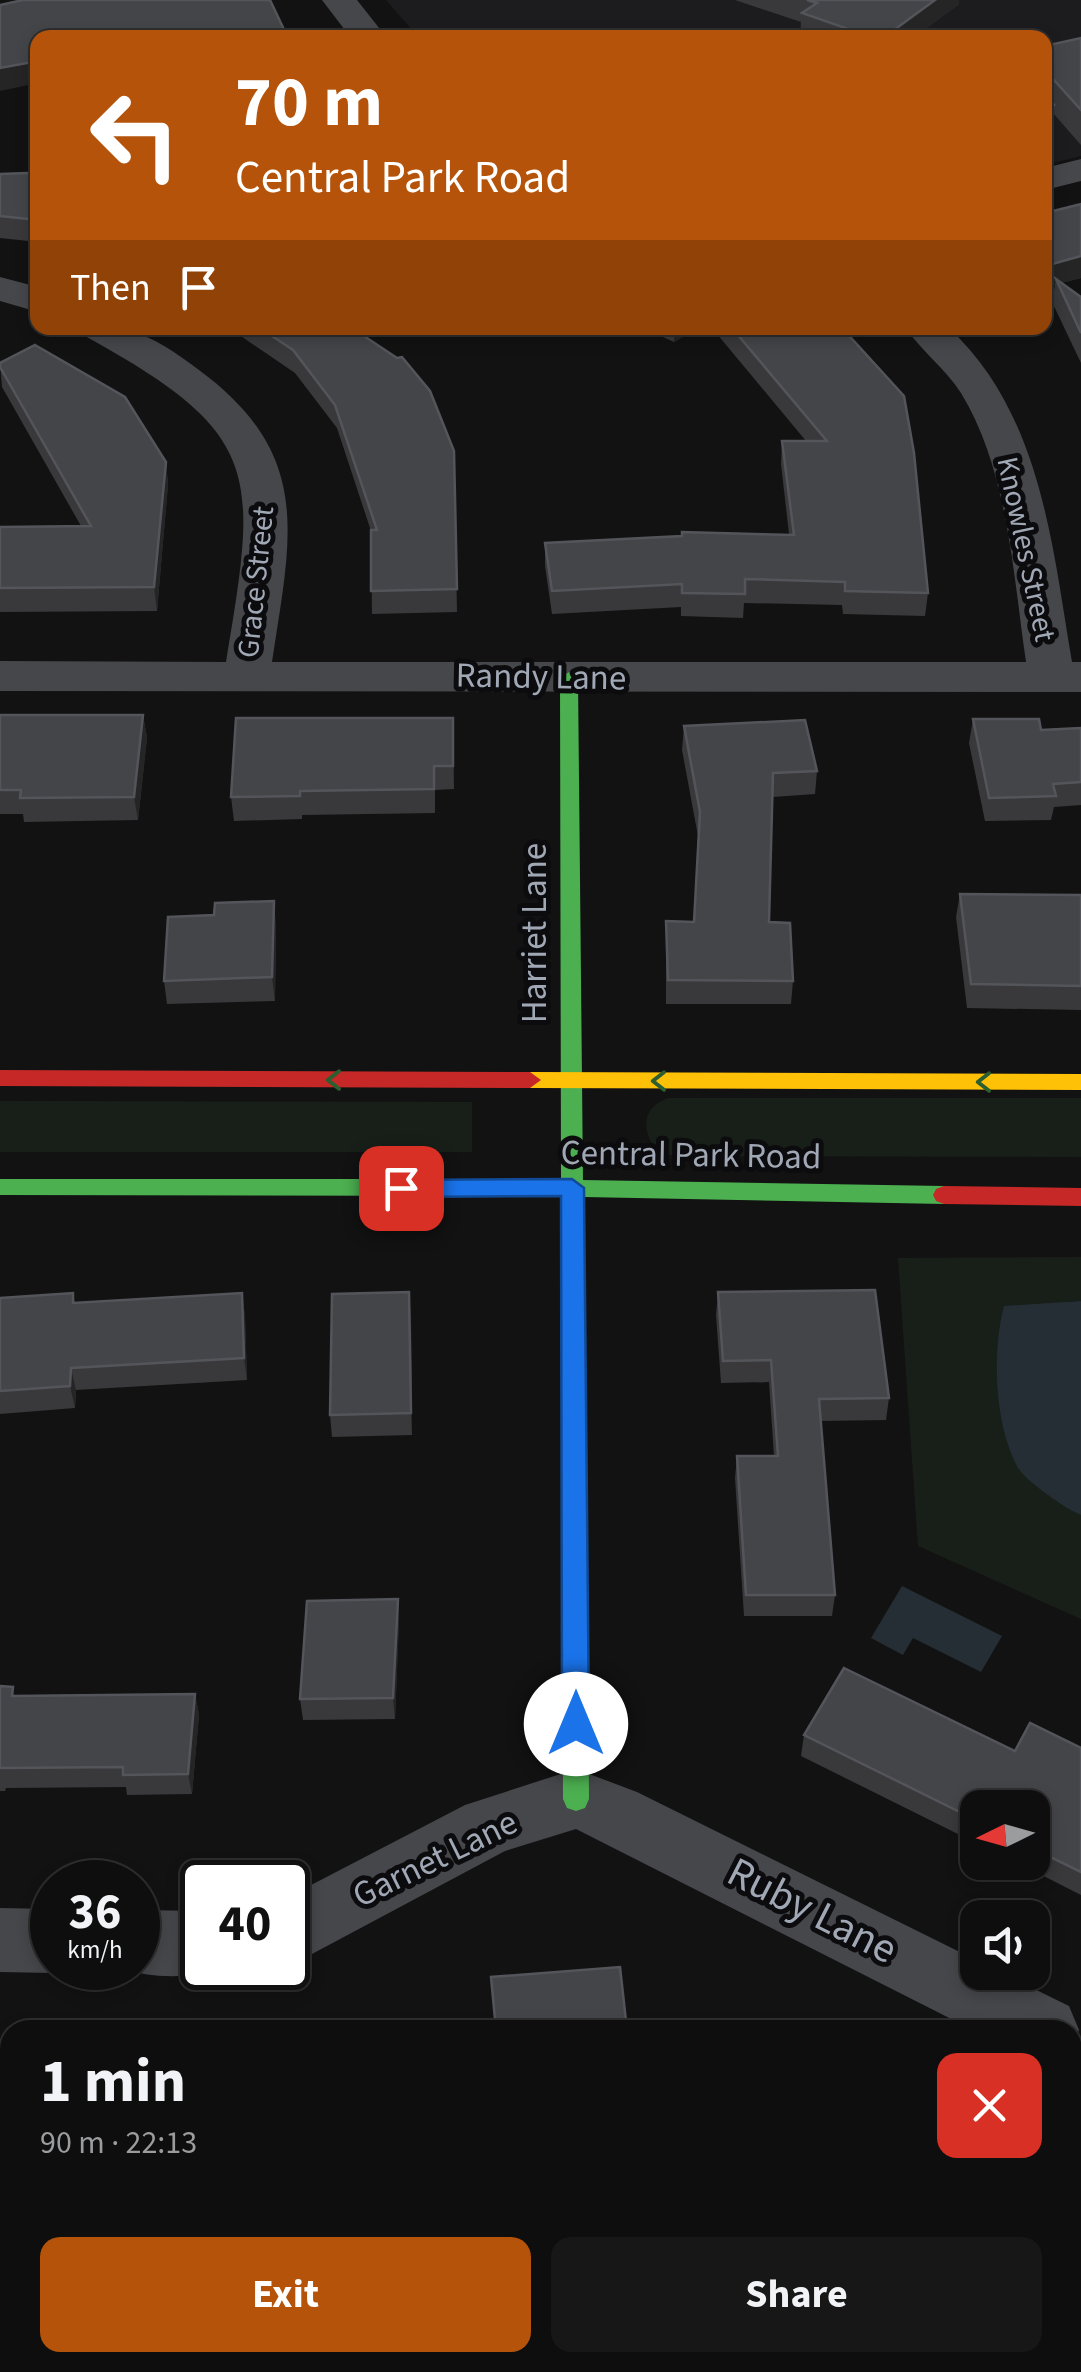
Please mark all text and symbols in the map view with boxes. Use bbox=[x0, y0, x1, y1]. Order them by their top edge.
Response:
text: 70 m bbox=[235, 53, 383, 153]
icon: left bbox=[70, 70, 200, 200]
text: Central Park Road bbox=[235, 146, 570, 210]
icon: arrive bbox=[171, 260, 226, 315]
text: Then bbox=[70, 261, 151, 315]
street label: Knowles Street bbox=[985, 453, 1067, 645]
street label: Grace Street bbox=[227, 504, 285, 660]
street label: Randy Lane bbox=[455, 651, 627, 703]
street label: Harriet Lane bbox=[510, 843, 560, 1023]
one-way arrow bbox=[325, 1069, 340, 1091]
one-way arrow bbox=[650, 1070, 666, 1092]
one-way arrow bbox=[975, 1071, 990, 1093]
street label: Central Park Road bbox=[560, 1128, 822, 1182]
pin bbox=[359, 1146, 444, 1231]
icon: arrive bbox=[374, 1161, 429, 1216]
position arrow bbox=[524, 1672, 628, 1776]
north arrow bbox=[960, 1790, 1050, 1880]
map controls bbox=[960, 1790, 1050, 1990]
street label: Garnet Lane bbox=[344, 1798, 526, 1920]
street label: Ruby Lane bbox=[717, 1843, 907, 1979]
speed limit sign: 40 bbox=[180, 1860, 310, 1990]
text: 36 bbox=[69, 1877, 121, 1948]
button: sound bbox=[960, 1900, 1050, 1990]
text: km/h bbox=[67, 1932, 123, 1968]
text: 1 min bbox=[40, 2040, 186, 2125]
button: close bbox=[937, 2053, 1042, 2158]
text: 90 m · 22:13 bbox=[40, 2120, 197, 2166]
button: Exit bbox=[40, 2237, 531, 2352]
button: Share bbox=[551, 2237, 1042, 2352]

